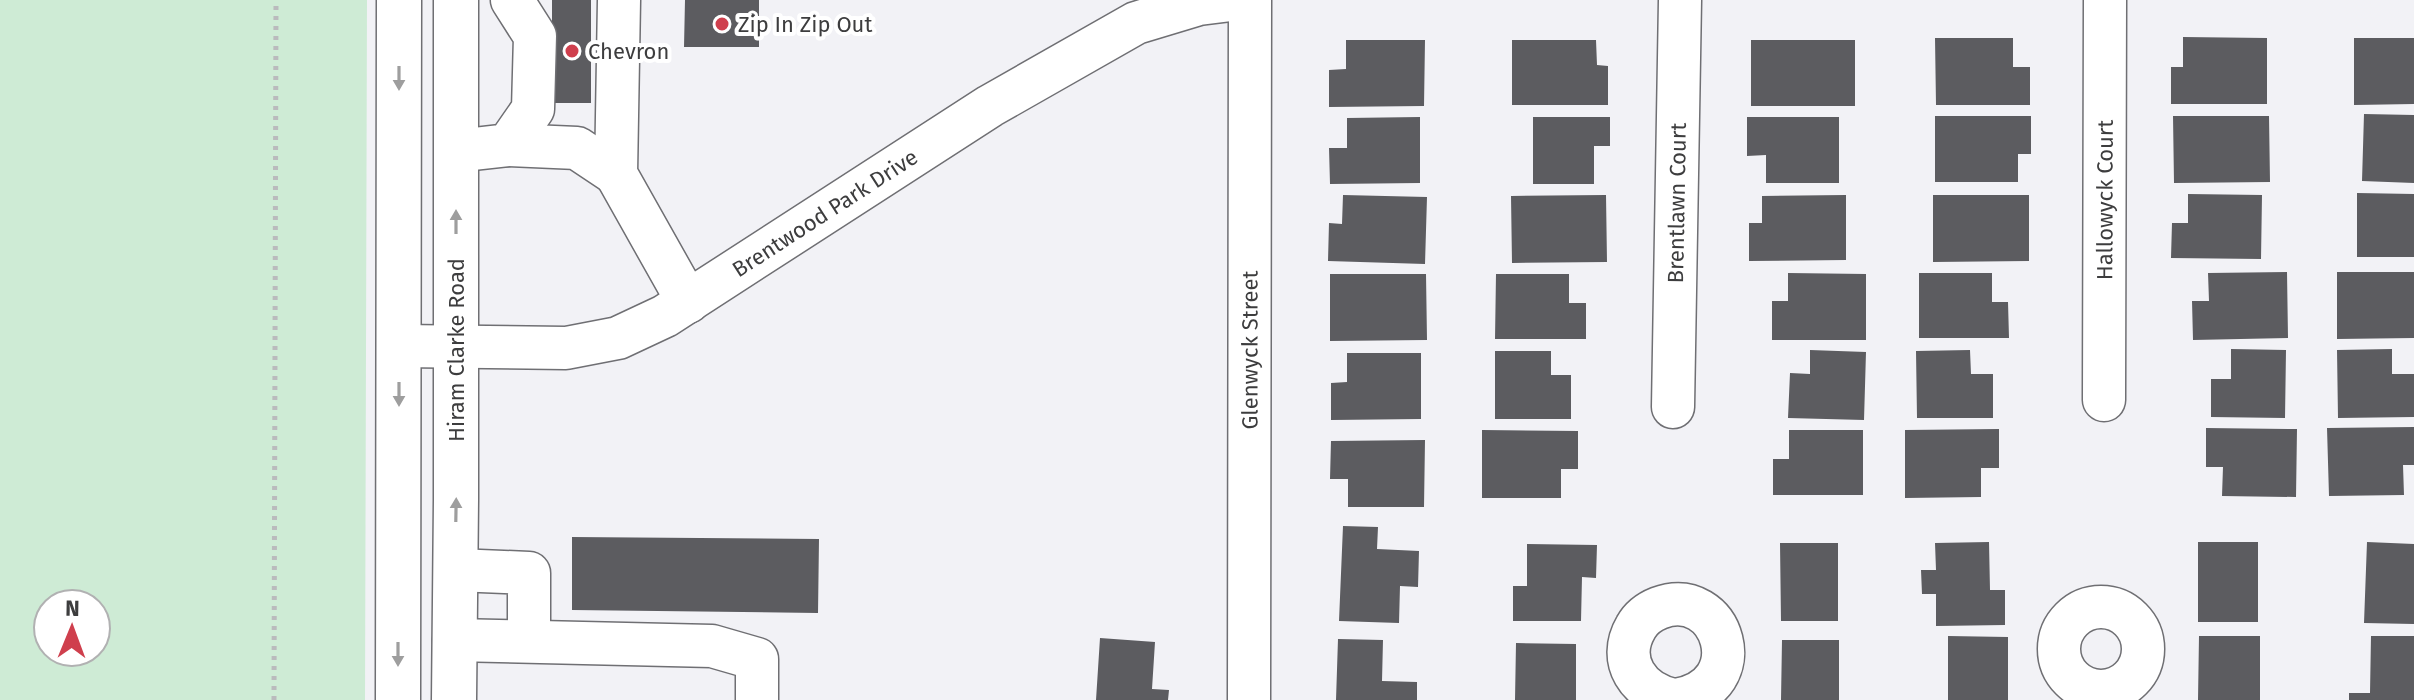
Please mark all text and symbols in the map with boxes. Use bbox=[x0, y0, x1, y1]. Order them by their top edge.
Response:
place label: Zip In Zip Out bbox=[738, 11, 872, 38]
marker: Zip In Zip Out bbox=[713, 15, 731, 33]
place label: Chevron bbox=[588, 38, 669, 65]
marker: Chevron bbox=[563, 42, 581, 60]
one-way arrow bbox=[393, 66, 405, 91]
street label: Hallowyck Court bbox=[2091, 120, 2118, 280]
street label: Brentlawn Court bbox=[1662, 122, 1691, 284]
street label: Brentwood Park Drive bbox=[727, 143, 922, 283]
one-way arrow bbox=[450, 209, 462, 234]
street label: Hiram Clarke Road bbox=[443, 258, 470, 442]
street label: Glenwyck Street bbox=[1236, 270, 1263, 430]
one-way arrow bbox=[393, 382, 405, 407]
one-way arrow bbox=[450, 497, 462, 522]
north arrow bbox=[32, 588, 112, 668]
text: N bbox=[65, 595, 80, 622]
one-way arrow bbox=[392, 642, 405, 667]

